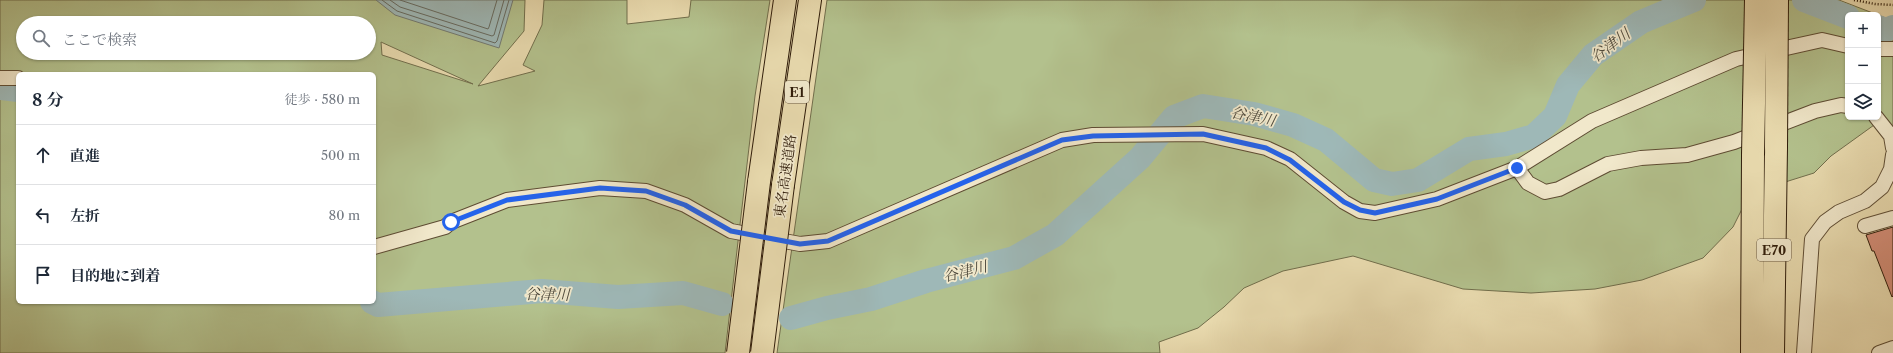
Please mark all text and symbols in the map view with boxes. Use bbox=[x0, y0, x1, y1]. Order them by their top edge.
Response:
map controls bbox=[1845, 12, 1881, 120]
button: + bbox=[1845, 12, 1881, 48]
search box bbox=[16, 16, 376, 60]
water label: 谷津川 bbox=[1586, 23, 1635, 66]
icon: search bbox=[30, 27, 52, 49]
text: ここで検索 bbox=[62, 30, 137, 49]
button: − bbox=[1845, 48, 1881, 84]
road number: E1 bbox=[785, 81, 809, 103]
button: layers bbox=[1845, 84, 1881, 120]
text: 8 分 bbox=[32, 90, 64, 110]
text: 徒歩 · 580 m bbox=[285, 91, 360, 107]
water label: 谷津川 bbox=[1229, 102, 1279, 130]
street label: 東名高速道路 bbox=[770, 133, 800, 219]
icon: ahead bbox=[32, 144, 54, 166]
text: 直進 bbox=[70, 146, 100, 165]
text: 500 m bbox=[321, 147, 360, 163]
route end bbox=[1508, 159, 1526, 177]
icon: left bbox=[32, 204, 54, 226]
text: 左折 bbox=[70, 206, 100, 225]
text: 80 m bbox=[328, 207, 360, 223]
route start bbox=[442, 213, 460, 231]
road number: E70 bbox=[1757, 239, 1791, 261]
water label: 谷津川 bbox=[941, 256, 991, 286]
icon: arrive bbox=[32, 264, 54, 286]
text: 目的地に到着 bbox=[70, 266, 160, 285]
water label: 谷津川 bbox=[524, 284, 572, 304]

